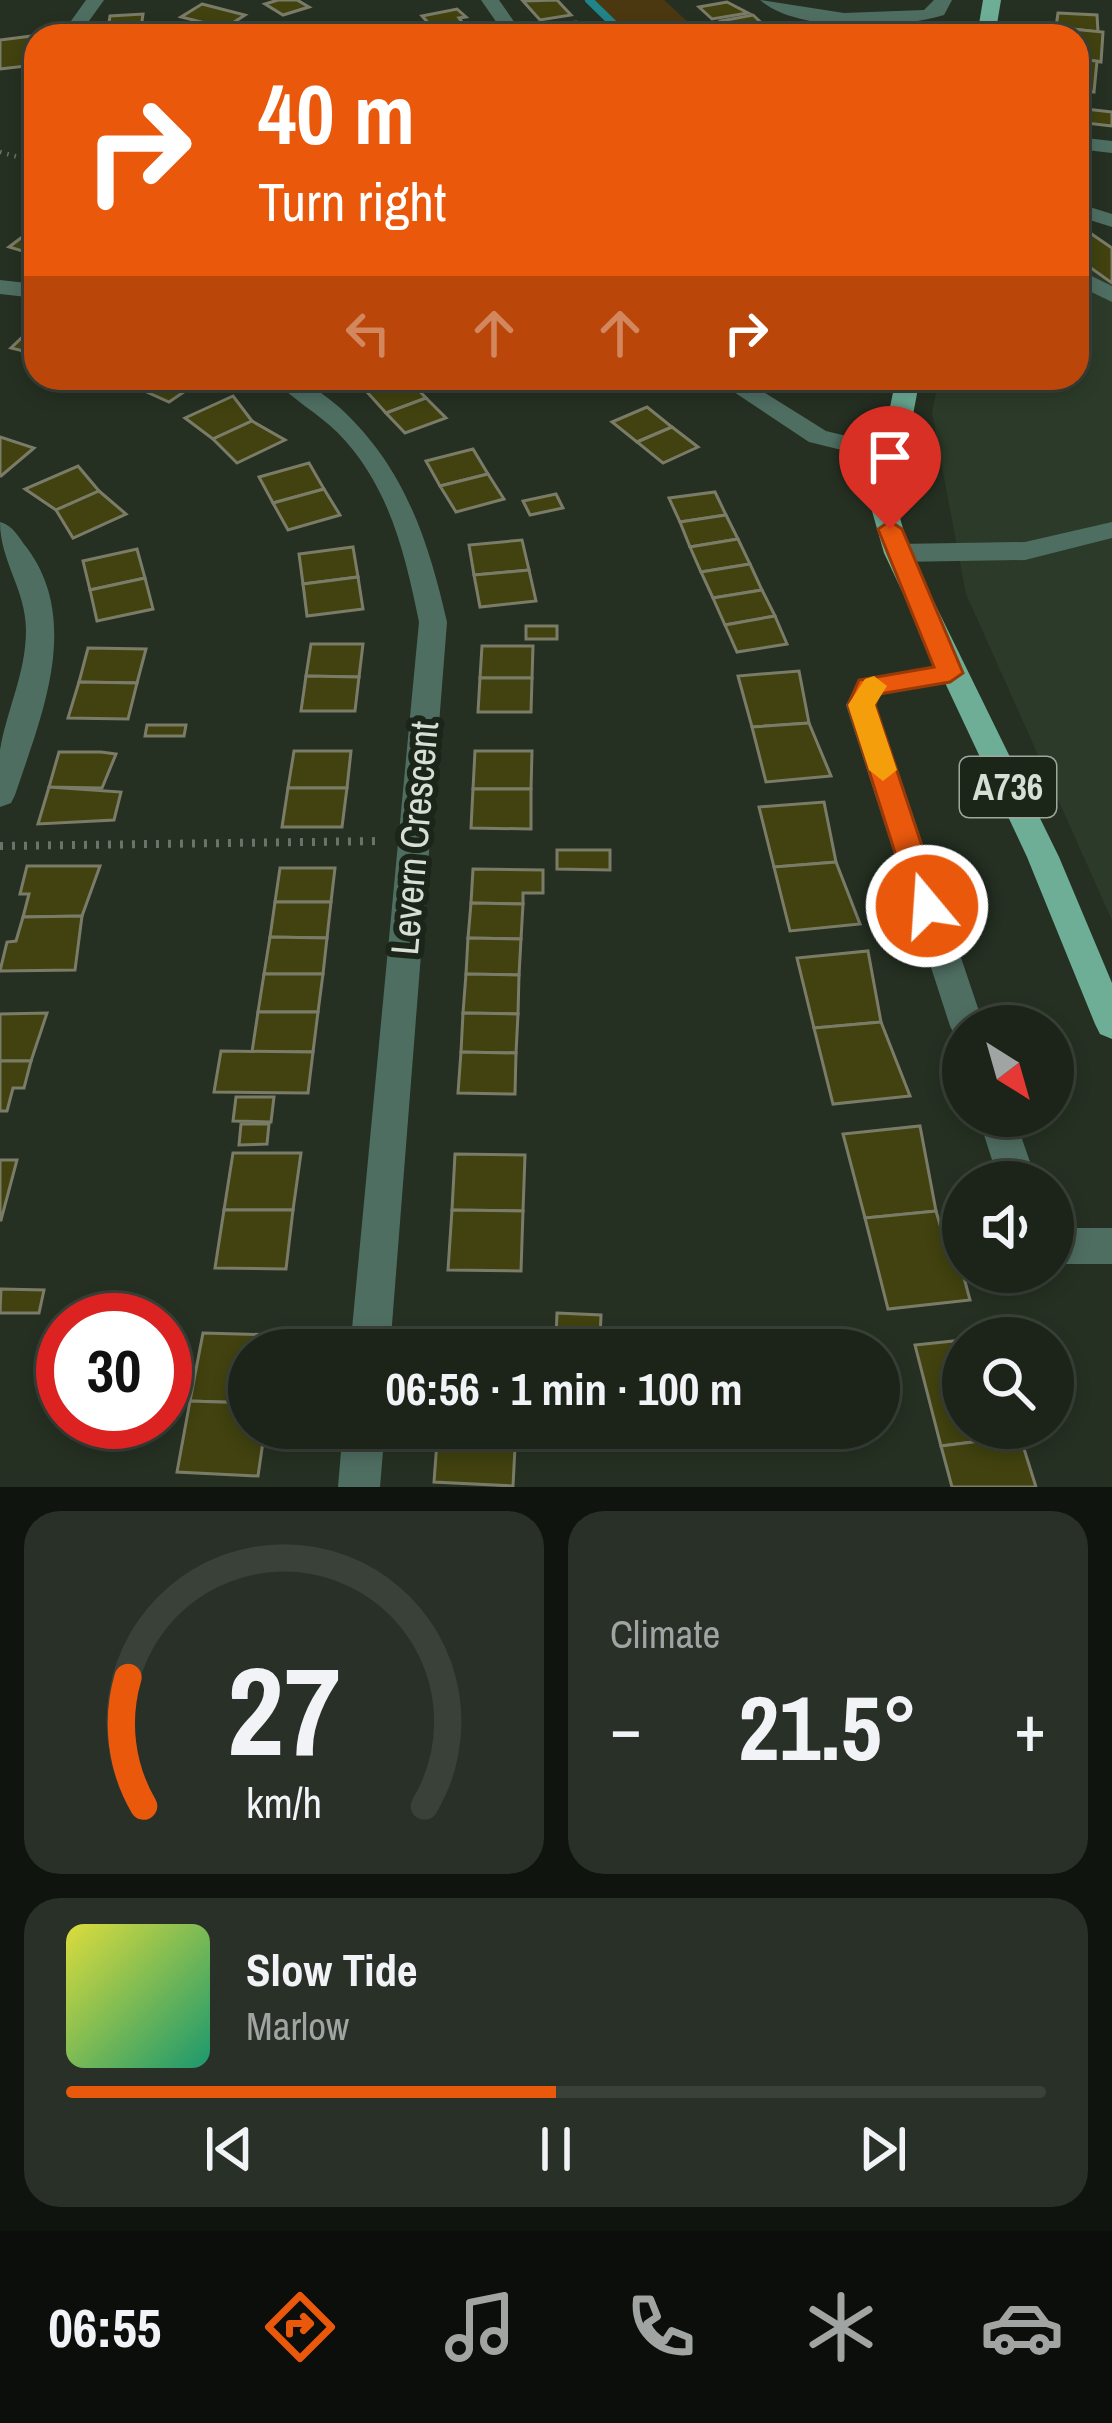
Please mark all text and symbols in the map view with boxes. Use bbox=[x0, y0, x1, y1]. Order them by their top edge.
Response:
text: 40 m bbox=[258, 57, 415, 170]
icon: right bbox=[60, 72, 216, 228]
text: Turn right bbox=[258, 165, 446, 238]
icon: left bbox=[335, 300, 401, 366]
icon: ahead bbox=[461, 300, 527, 366]
icon: ahead bbox=[587, 300, 653, 366]
icon: right bbox=[713, 300, 779, 366]
pin bbox=[839, 406, 941, 529]
icon: arrive bbox=[857, 424, 923, 490]
street label: Levern Crescent bbox=[378, 719, 450, 957]
road number: A736 bbox=[960, 757, 1056, 817]
position arrow bbox=[864, 843, 990, 969]
north arrow bbox=[942, 1005, 1074, 1137]
map controls bbox=[942, 1005, 1074, 1449]
button: sound bbox=[942, 1161, 1074, 1293]
speed limit sign: 30 bbox=[36, 1293, 192, 1449]
button: search bbox=[942, 1317, 1074, 1449]
text: 06:56 · 1 min · 100 m bbox=[386, 1358, 742, 1419]
text: Climate bbox=[610, 1608, 720, 1660]
text: 27 bbox=[227, 1626, 341, 1794]
text: 21.5° bbox=[738, 1667, 918, 1788]
text: − bbox=[610, 1683, 642, 1772]
text: + bbox=[1014, 1683, 1046, 1772]
text: km/h bbox=[246, 1773, 322, 1830]
text: Slow Tide bbox=[246, 1939, 418, 2000]
text: Marlow bbox=[246, 2000, 349, 2052]
icon: previous bbox=[196, 2116, 262, 2182]
icon: pause bbox=[523, 2116, 589, 2182]
icon: next bbox=[850, 2116, 916, 2182]
icon: directions bbox=[258, 2285, 342, 2369]
icon: music bbox=[438, 2285, 522, 2369]
icon: phone bbox=[619, 2285, 703, 2369]
icon: climate bbox=[799, 2285, 883, 2369]
icon: car bbox=[980, 2285, 1064, 2369]
text: 06:55 bbox=[48, 2291, 161, 2364]

